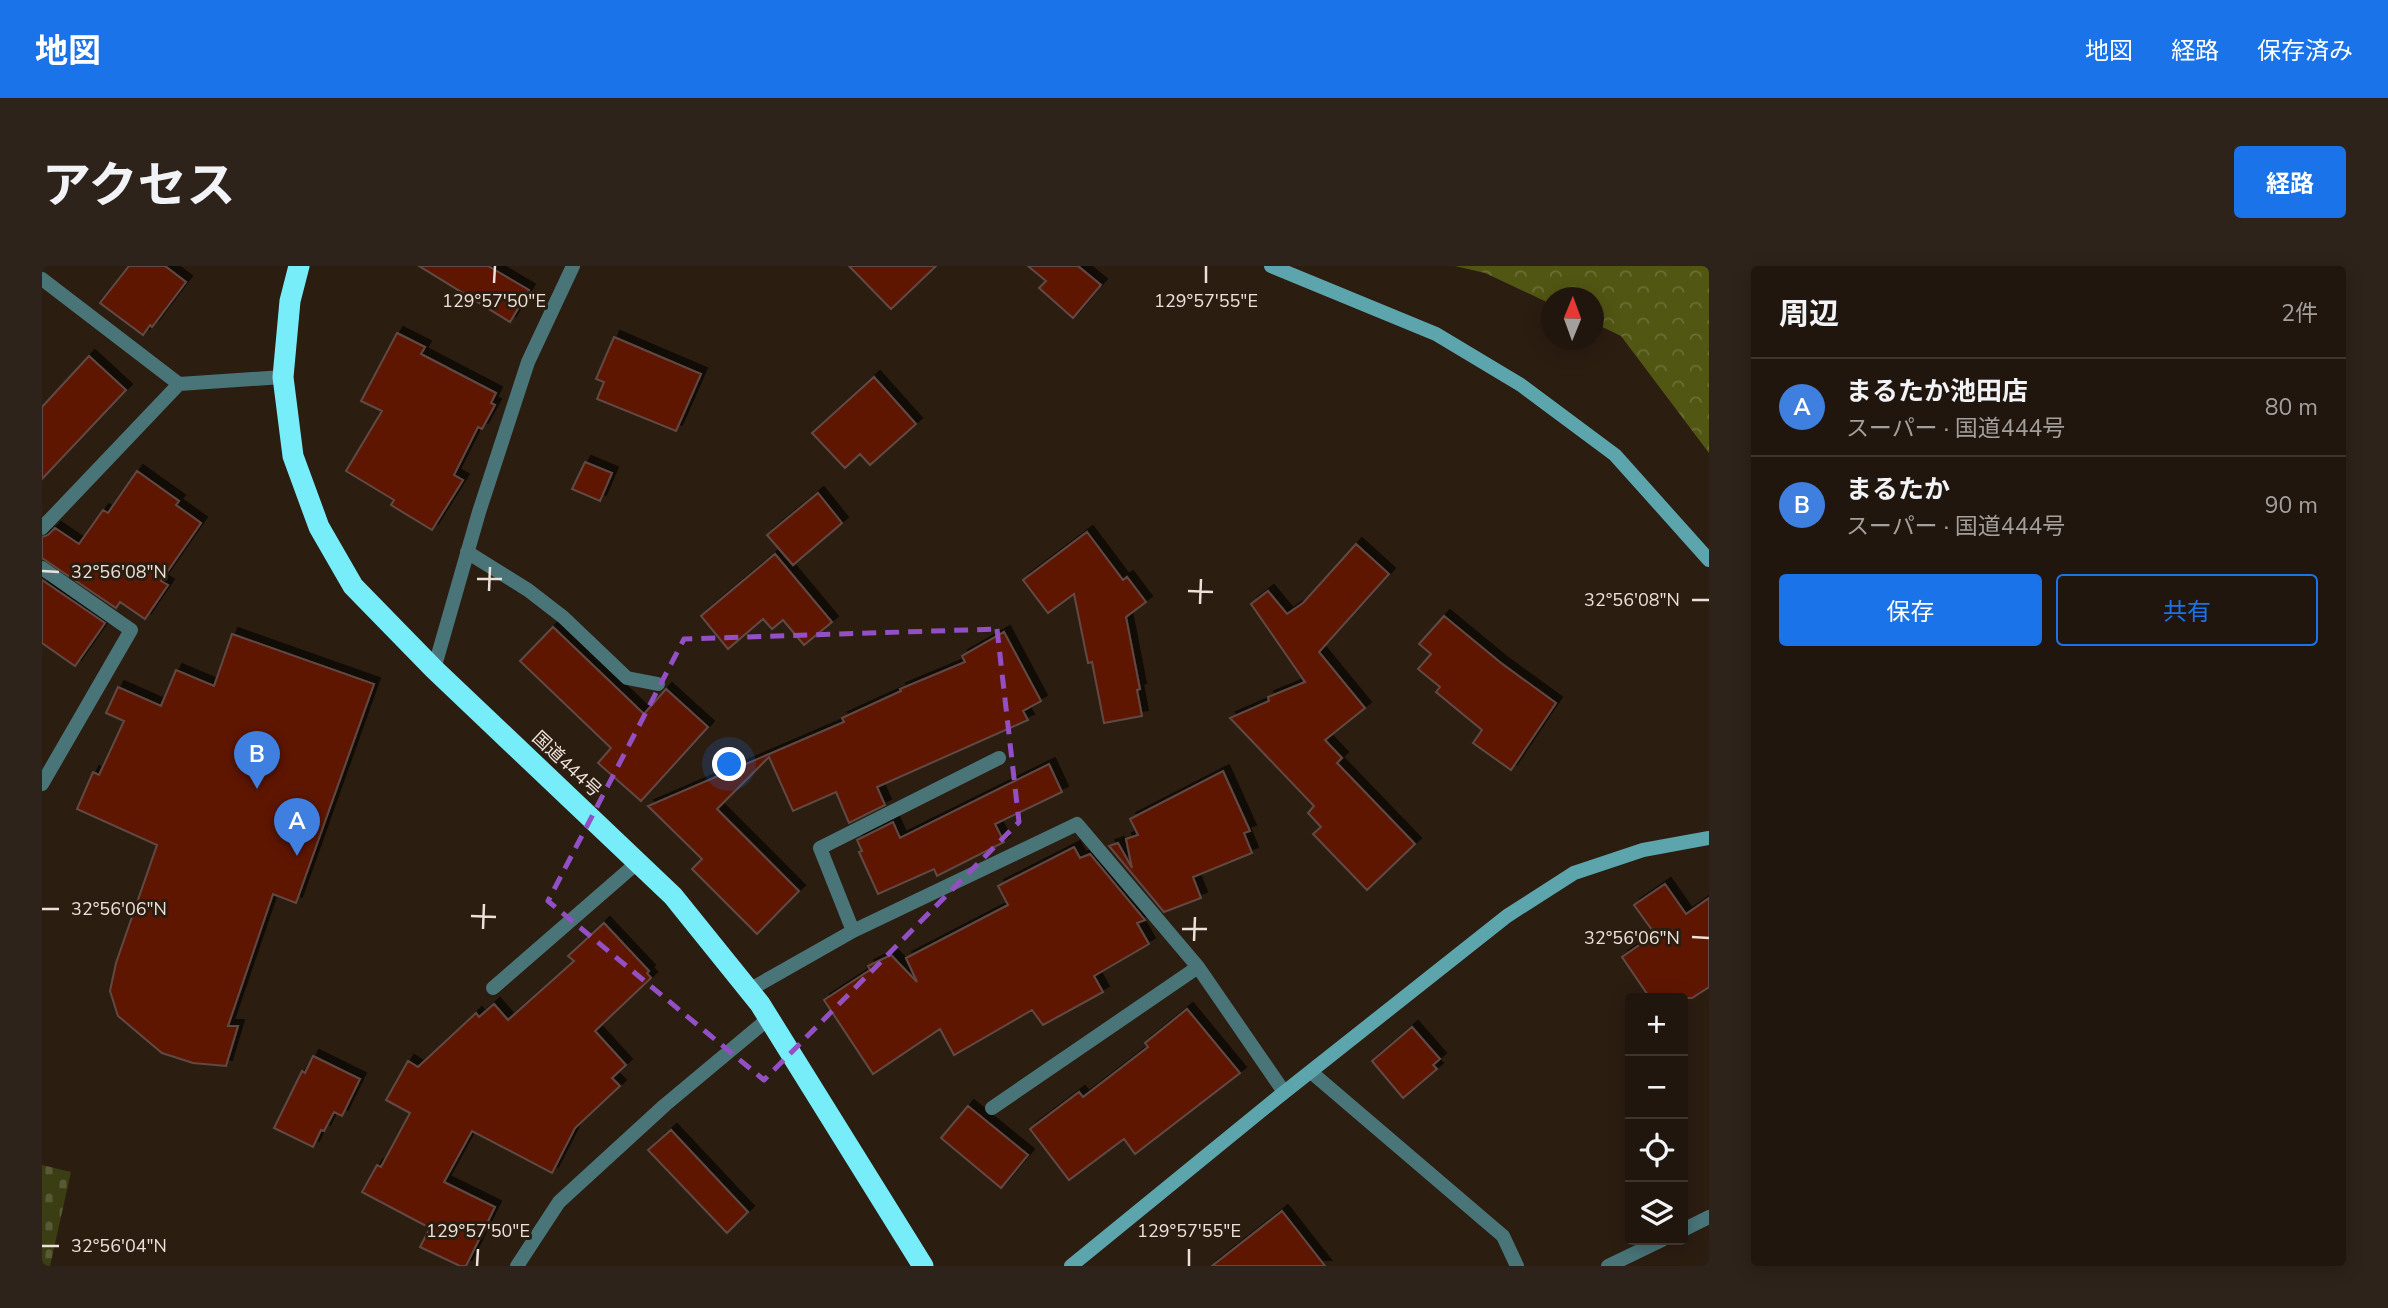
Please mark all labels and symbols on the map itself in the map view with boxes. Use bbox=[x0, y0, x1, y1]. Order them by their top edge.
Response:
north arrow bbox=[1541, 287, 1604, 350]
text: 129°57'50"E bbox=[442, 289, 546, 313]
text: 129°57'55"E bbox=[1154, 289, 1258, 313]
text: 32°56'08"N bbox=[71, 560, 167, 584]
text: 32°56'08"N bbox=[1584, 588, 1680, 612]
street label: 国道444号 bbox=[527, 726, 607, 802]
pin: B bbox=[234, 731, 280, 789]
your location bbox=[712, 747, 746, 781]
pin: A bbox=[274, 798, 320, 856]
text: 32°56'06"N bbox=[71, 897, 167, 921]
text: 32°56'06"N bbox=[1584, 926, 1680, 950]
text: 129°57'50"E bbox=[426, 1219, 530, 1243]
text: 129°57'55"E bbox=[1137, 1219, 1241, 1243]
text: 32°56'04"N bbox=[71, 1234, 167, 1258]

